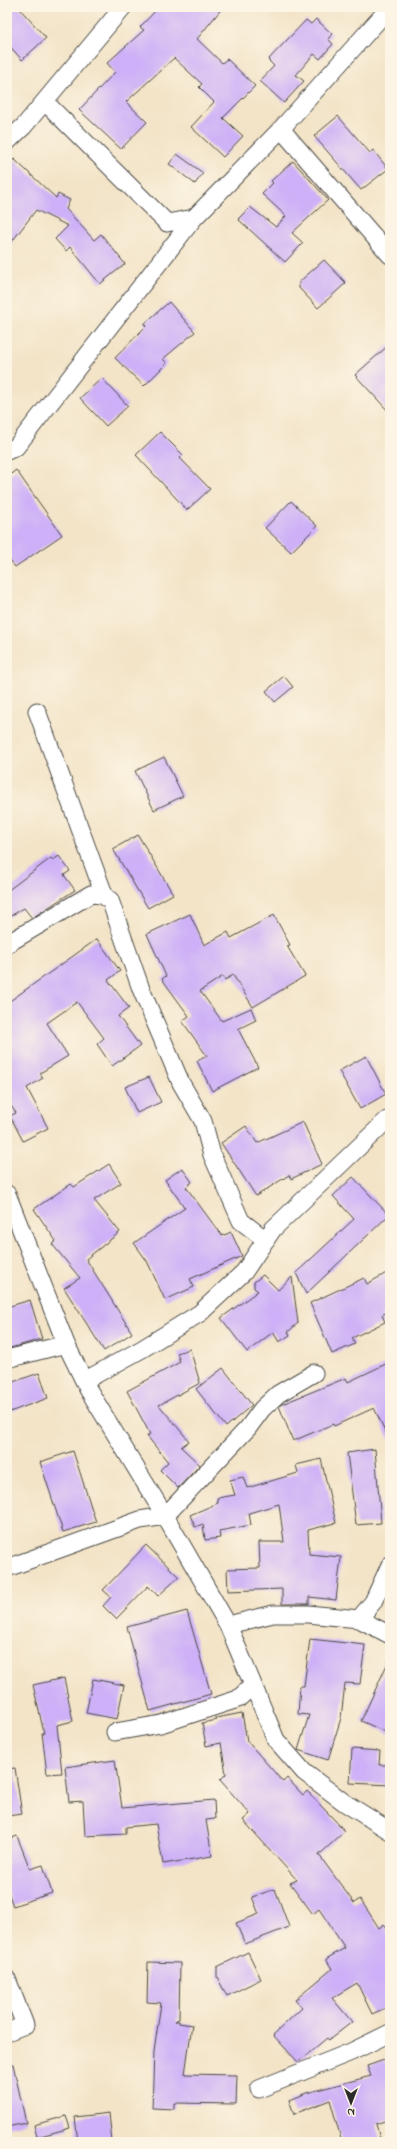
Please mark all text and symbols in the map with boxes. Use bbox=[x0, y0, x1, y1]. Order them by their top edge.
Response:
north arrow bbox=[331, 2083, 371, 2123]
text: N bbox=[347, 2104, 355, 2120]

